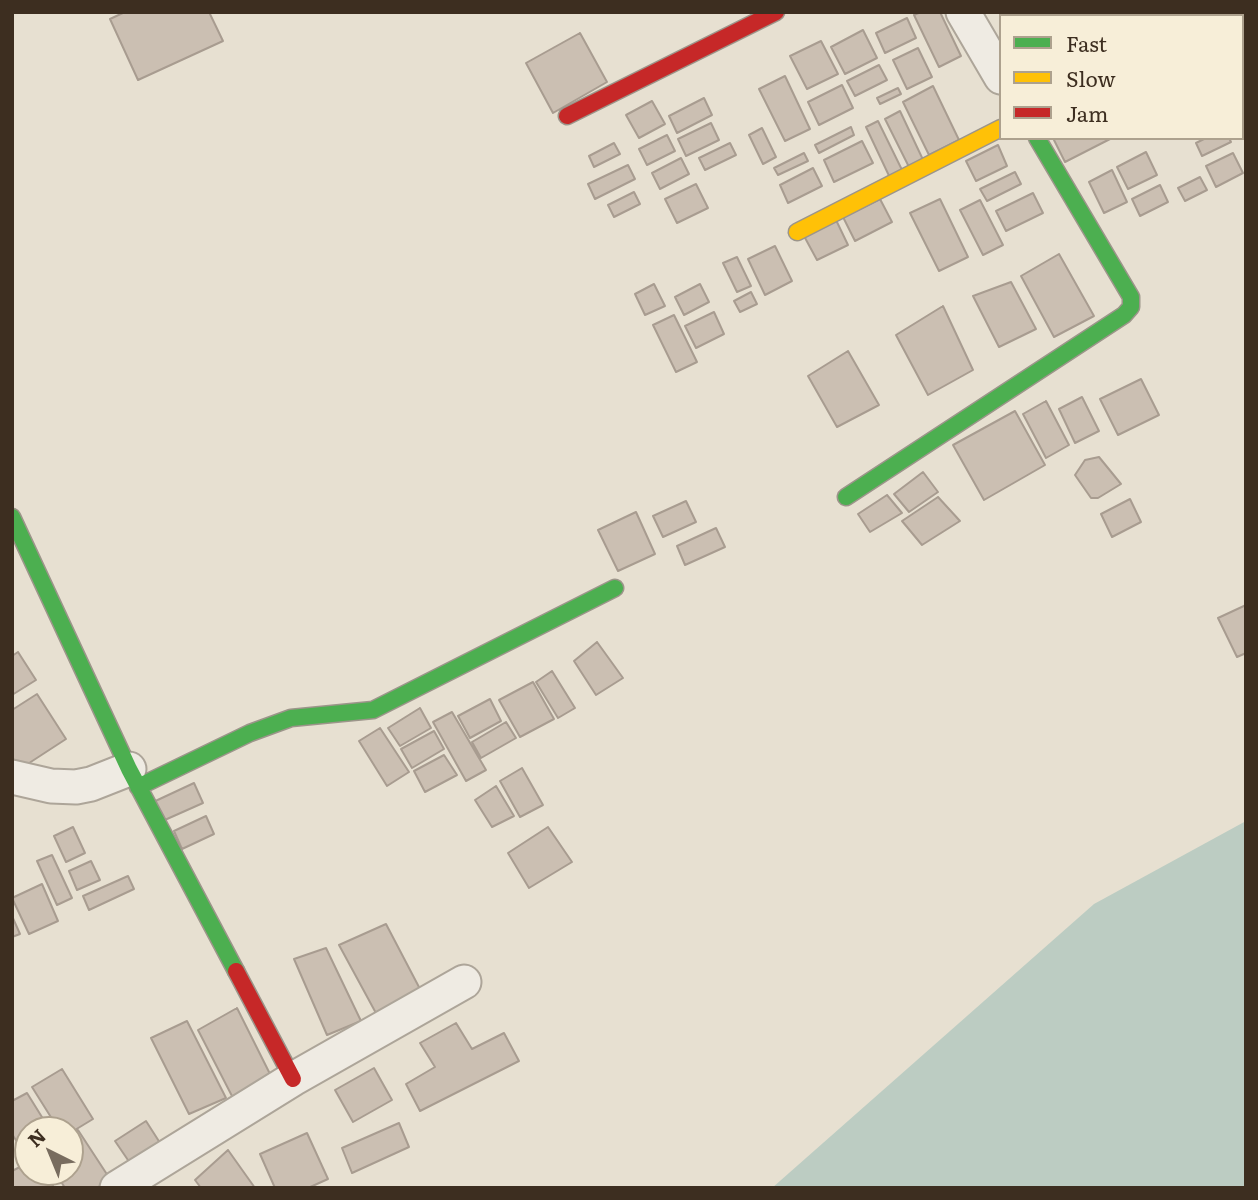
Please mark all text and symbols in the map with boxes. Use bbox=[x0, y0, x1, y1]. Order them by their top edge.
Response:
legend bbox=[999, 14, 1244, 140]
text: Fast bbox=[1066, 27, 1107, 58]
text: Slow bbox=[1066, 62, 1116, 93]
text: Jam bbox=[1066, 97, 1108, 128]
north arrow bbox=[14, 1116, 84, 1186]
text: N bbox=[21, 1121, 51, 1153]

